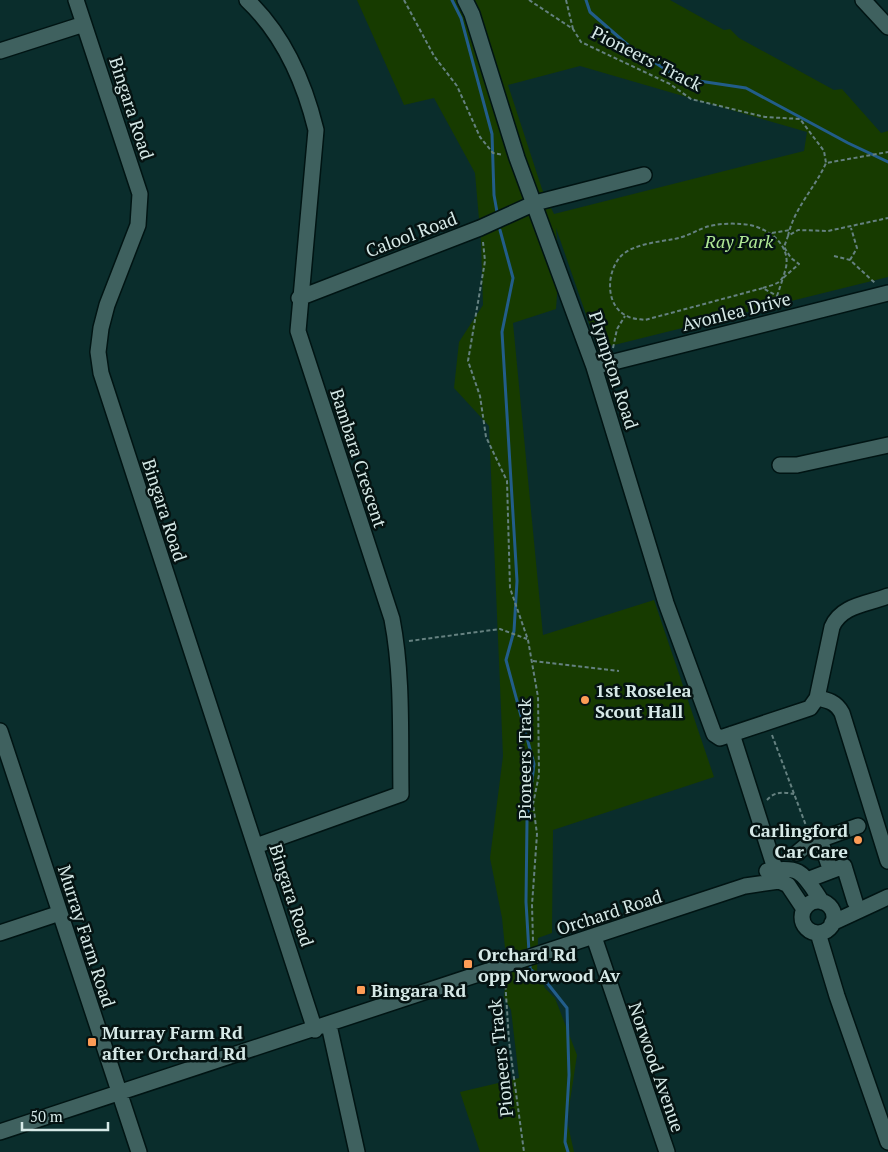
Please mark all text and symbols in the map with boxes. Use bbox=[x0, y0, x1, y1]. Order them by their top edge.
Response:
street label: Pioneers' Track bbox=[587, 20, 707, 97]
street label: Bingara Road bbox=[104, 54, 160, 162]
street label: Calool Road bbox=[362, 206, 460, 262]
park label: Ray Park bbox=[704, 229, 774, 253]
street label: Avonlea Drive bbox=[679, 286, 793, 336]
street label: Plympton Road bbox=[584, 308, 644, 432]
street label: Bambara Crescent bbox=[325, 385, 393, 531]
street label: Bingara Road bbox=[137, 456, 193, 564]
place label: 1st Roselea Scout Hall bbox=[595, 678, 692, 723]
marker: 1st Roselea Scout Hall bbox=[579, 694, 591, 706]
street label: Pioneers' Track bbox=[512, 698, 536, 820]
place label: Carlingford Car Care bbox=[749, 818, 848, 863]
marker: Carlingford Car Care bbox=[852, 834, 864, 846]
street label: Bingara Road bbox=[264, 841, 320, 949]
street label: Murray Farm Road bbox=[53, 862, 121, 1010]
street label: Orchard Road bbox=[553, 884, 665, 940]
place label: Orchard Rd opp Norwood Av bbox=[478, 942, 620, 987]
marker: Orchard Rd opp Norwood Av bbox=[462, 958, 474, 970]
place label: Bingara Rd bbox=[371, 978, 467, 1002]
marker: Bingara Rd bbox=[355, 984, 367, 996]
street label: Pioneers Track bbox=[482, 997, 518, 1118]
street label: Norwood Avenue bbox=[624, 999, 690, 1135]
place label: Murray Farm Rd after Orchard Rd bbox=[102, 1020, 247, 1065]
marker: Murray Farm Rd after Orchard Rd bbox=[86, 1036, 98, 1048]
scale bar bbox=[22, 1100, 109, 1132]
text: 50 m bbox=[30, 1106, 63, 1126]

